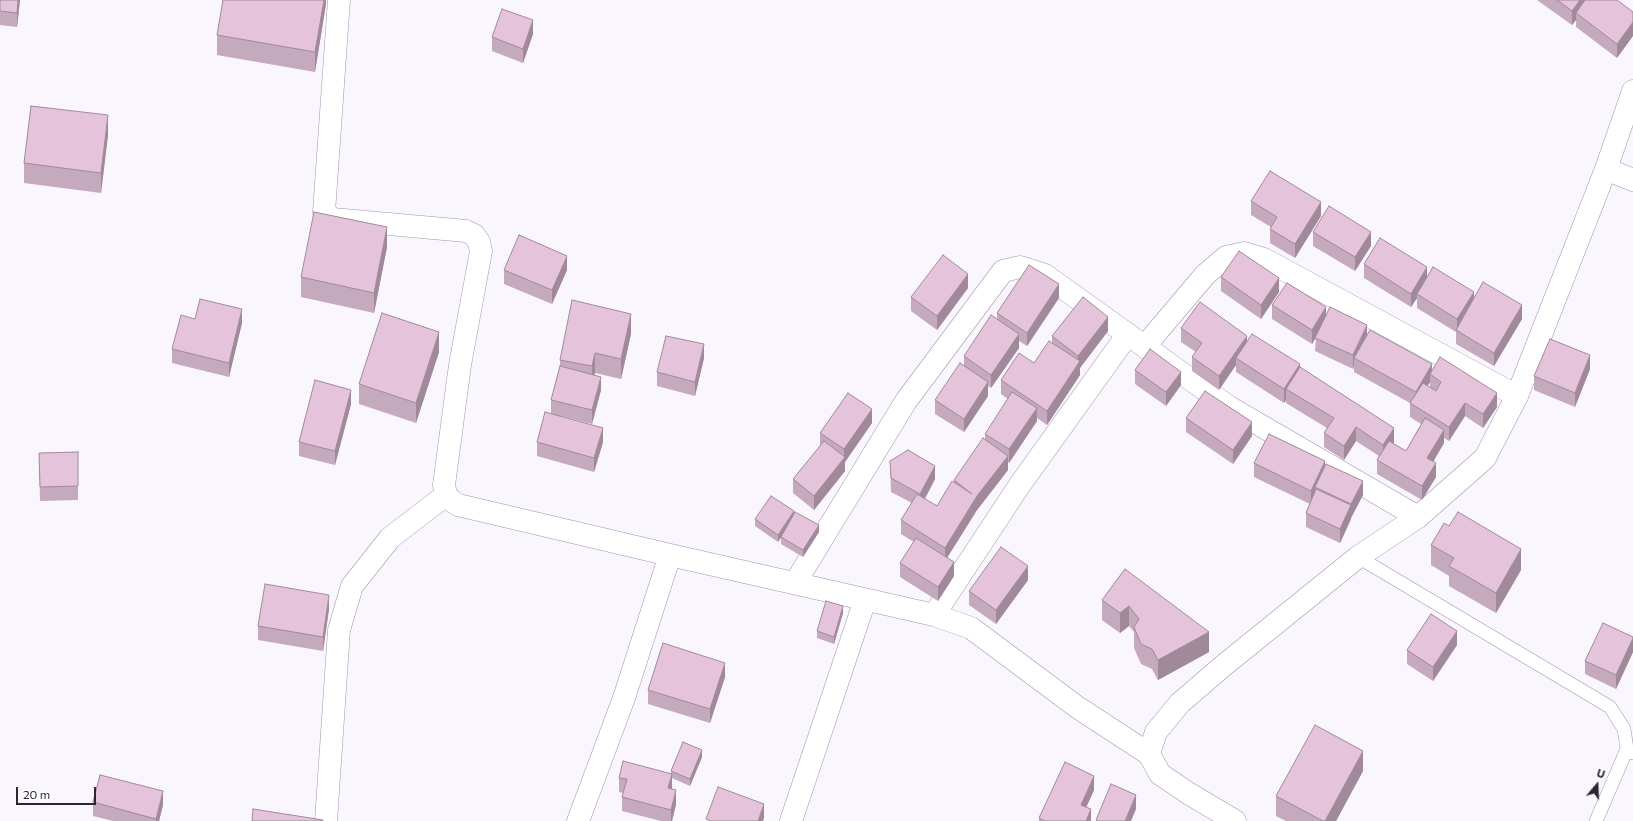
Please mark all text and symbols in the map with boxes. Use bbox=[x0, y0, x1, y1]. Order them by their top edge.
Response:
north arrow bbox=[1577, 765, 1617, 805]
text: U bbox=[1595, 766, 1607, 781]
scale bar bbox=[18, 779, 98, 805]
text: 20 m bbox=[23, 787, 50, 801]

